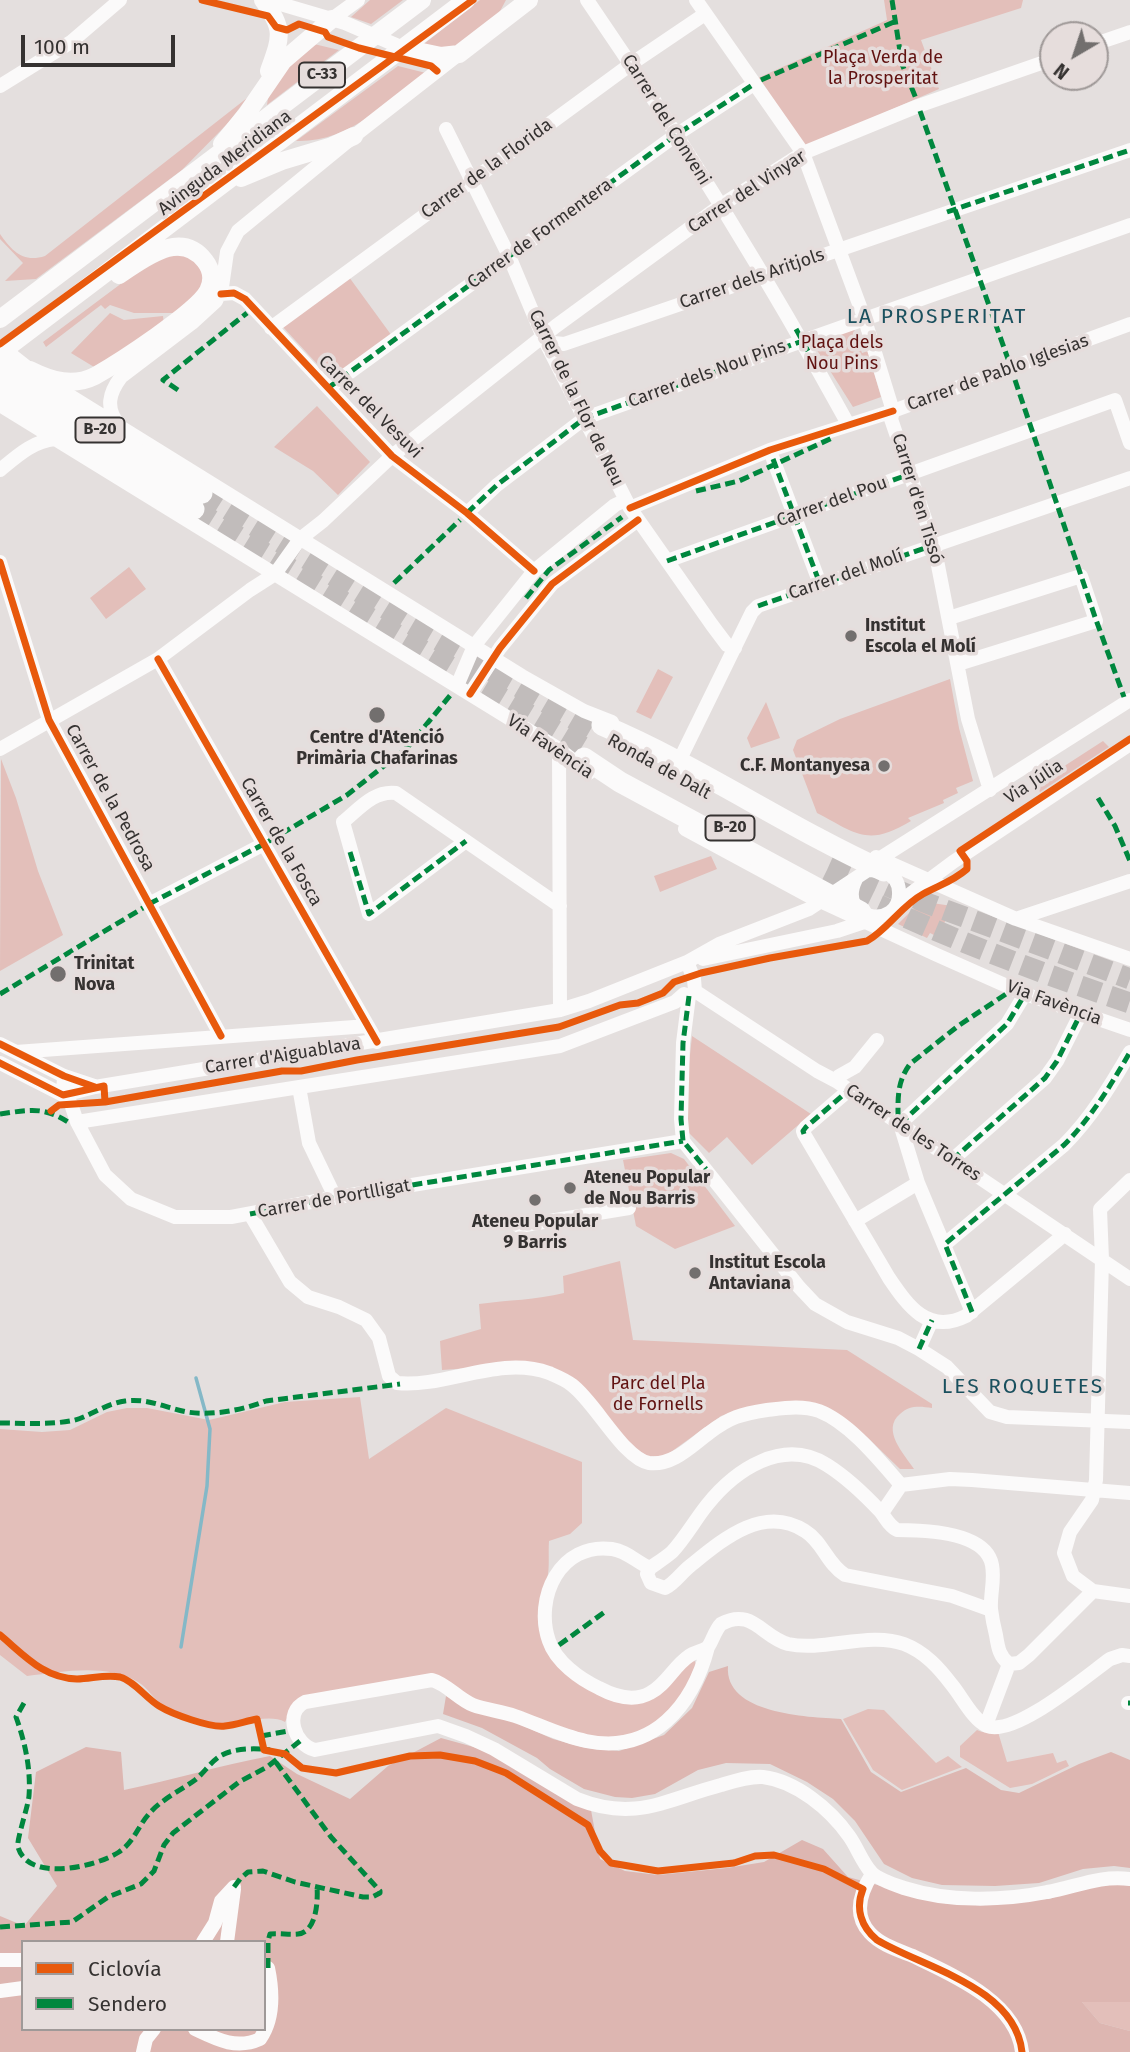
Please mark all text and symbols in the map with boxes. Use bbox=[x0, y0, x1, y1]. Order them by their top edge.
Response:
scale bar bbox=[24, 21, 178, 65]
north arrow bbox=[1039, 21, 1109, 91]
text: 100 m bbox=[34, 34, 90, 60]
park label: Plaça Verda de la Prosperitat bbox=[823, 47, 943, 90]
street label: Carrer del Conveni bbox=[617, 51, 715, 189]
text: N bbox=[1050, 58, 1074, 84]
road number: C-33 bbox=[299, 62, 345, 88]
street label: Avinguda Meridiana bbox=[154, 106, 296, 220]
street label: Carrer de la Florida bbox=[417, 114, 557, 224]
street label: Carrer del Vinyar bbox=[684, 146, 810, 238]
street label: Carrer de Formentera bbox=[463, 174, 617, 294]
street label: Carrer dels Aritjols bbox=[677, 244, 827, 314]
district label: LA PROSPERITAT bbox=[848, 304, 1026, 330]
street label: Carrer de la Flor de Neu bbox=[524, 306, 628, 490]
street label: Carrer de Pablo Iglesias bbox=[904, 330, 1092, 416]
park label: Plaça dels Nou Pins bbox=[801, 332, 883, 374]
street label: Carrer dels Nou Pins bbox=[625, 335, 789, 413]
street label: Carrer del Vesuvi bbox=[314, 351, 426, 463]
road number: B-20 bbox=[76, 418, 124, 442]
street label: Carrer d'en Tissó bbox=[887, 431, 947, 567]
street label: Carrer del Pou bbox=[774, 472, 890, 532]
street label: Carrer del Molí bbox=[786, 545, 906, 605]
place label: Institut Escola el Molí bbox=[865, 615, 976, 658]
marker: Institut Escola el Molí bbox=[843, 628, 859, 644]
marker: Centre d'Atenció Primària Chafarinas bbox=[367, 705, 387, 725]
street label: Via Favència bbox=[503, 710, 597, 784]
street label: Carrer de la Pedrosa bbox=[61, 721, 159, 875]
place label: Centre d'Atenció Primària Chafarinas bbox=[296, 727, 458, 770]
street label: Ronda de Dalt bbox=[603, 730, 715, 804]
place label: C.F. Montanyesa bbox=[740, 755, 870, 777]
street label: Via Júlia bbox=[1001, 755, 1067, 809]
marker: C.F. Montanyesa bbox=[876, 758, 892, 774]
street label: Carrer de la Fosca bbox=[235, 774, 327, 910]
road number: B-20 bbox=[706, 816, 754, 841]
place label: Trinitat Nova bbox=[74, 953, 134, 996]
marker: Trinitat Nova bbox=[48, 964, 68, 984]
street label: Via Favència bbox=[1004, 976, 1104, 1030]
street label: Carrer d'Aiguablava bbox=[204, 1033, 362, 1079]
street label: Carrer de les Torres bbox=[841, 1080, 985, 1186]
place label: Ateneu Popular de Nou Barris bbox=[584, 1167, 710, 1210]
street label: Carrer de Portlligat bbox=[256, 1175, 412, 1223]
marker: Ateneu Popular de Nou Barris bbox=[562, 1180, 578, 1196]
marker: Ateneu Popular 9 Barris bbox=[527, 1192, 543, 1208]
place label: Ateneu Popular 9 Barris bbox=[472, 1211, 598, 1254]
place label: Institut Escola Antaviana bbox=[709, 1252, 826, 1294]
marker: Institut Escola Antaviana bbox=[687, 1265, 703, 1281]
park label: Parc del Pla de Fornells bbox=[611, 1373, 705, 1416]
district label: LES ROQUETES bbox=[943, 1374, 1103, 1400]
legend bbox=[21, 1940, 266, 2031]
text: Ciclovía bbox=[88, 1956, 162, 1982]
text: Sendero bbox=[88, 1991, 167, 2017]

